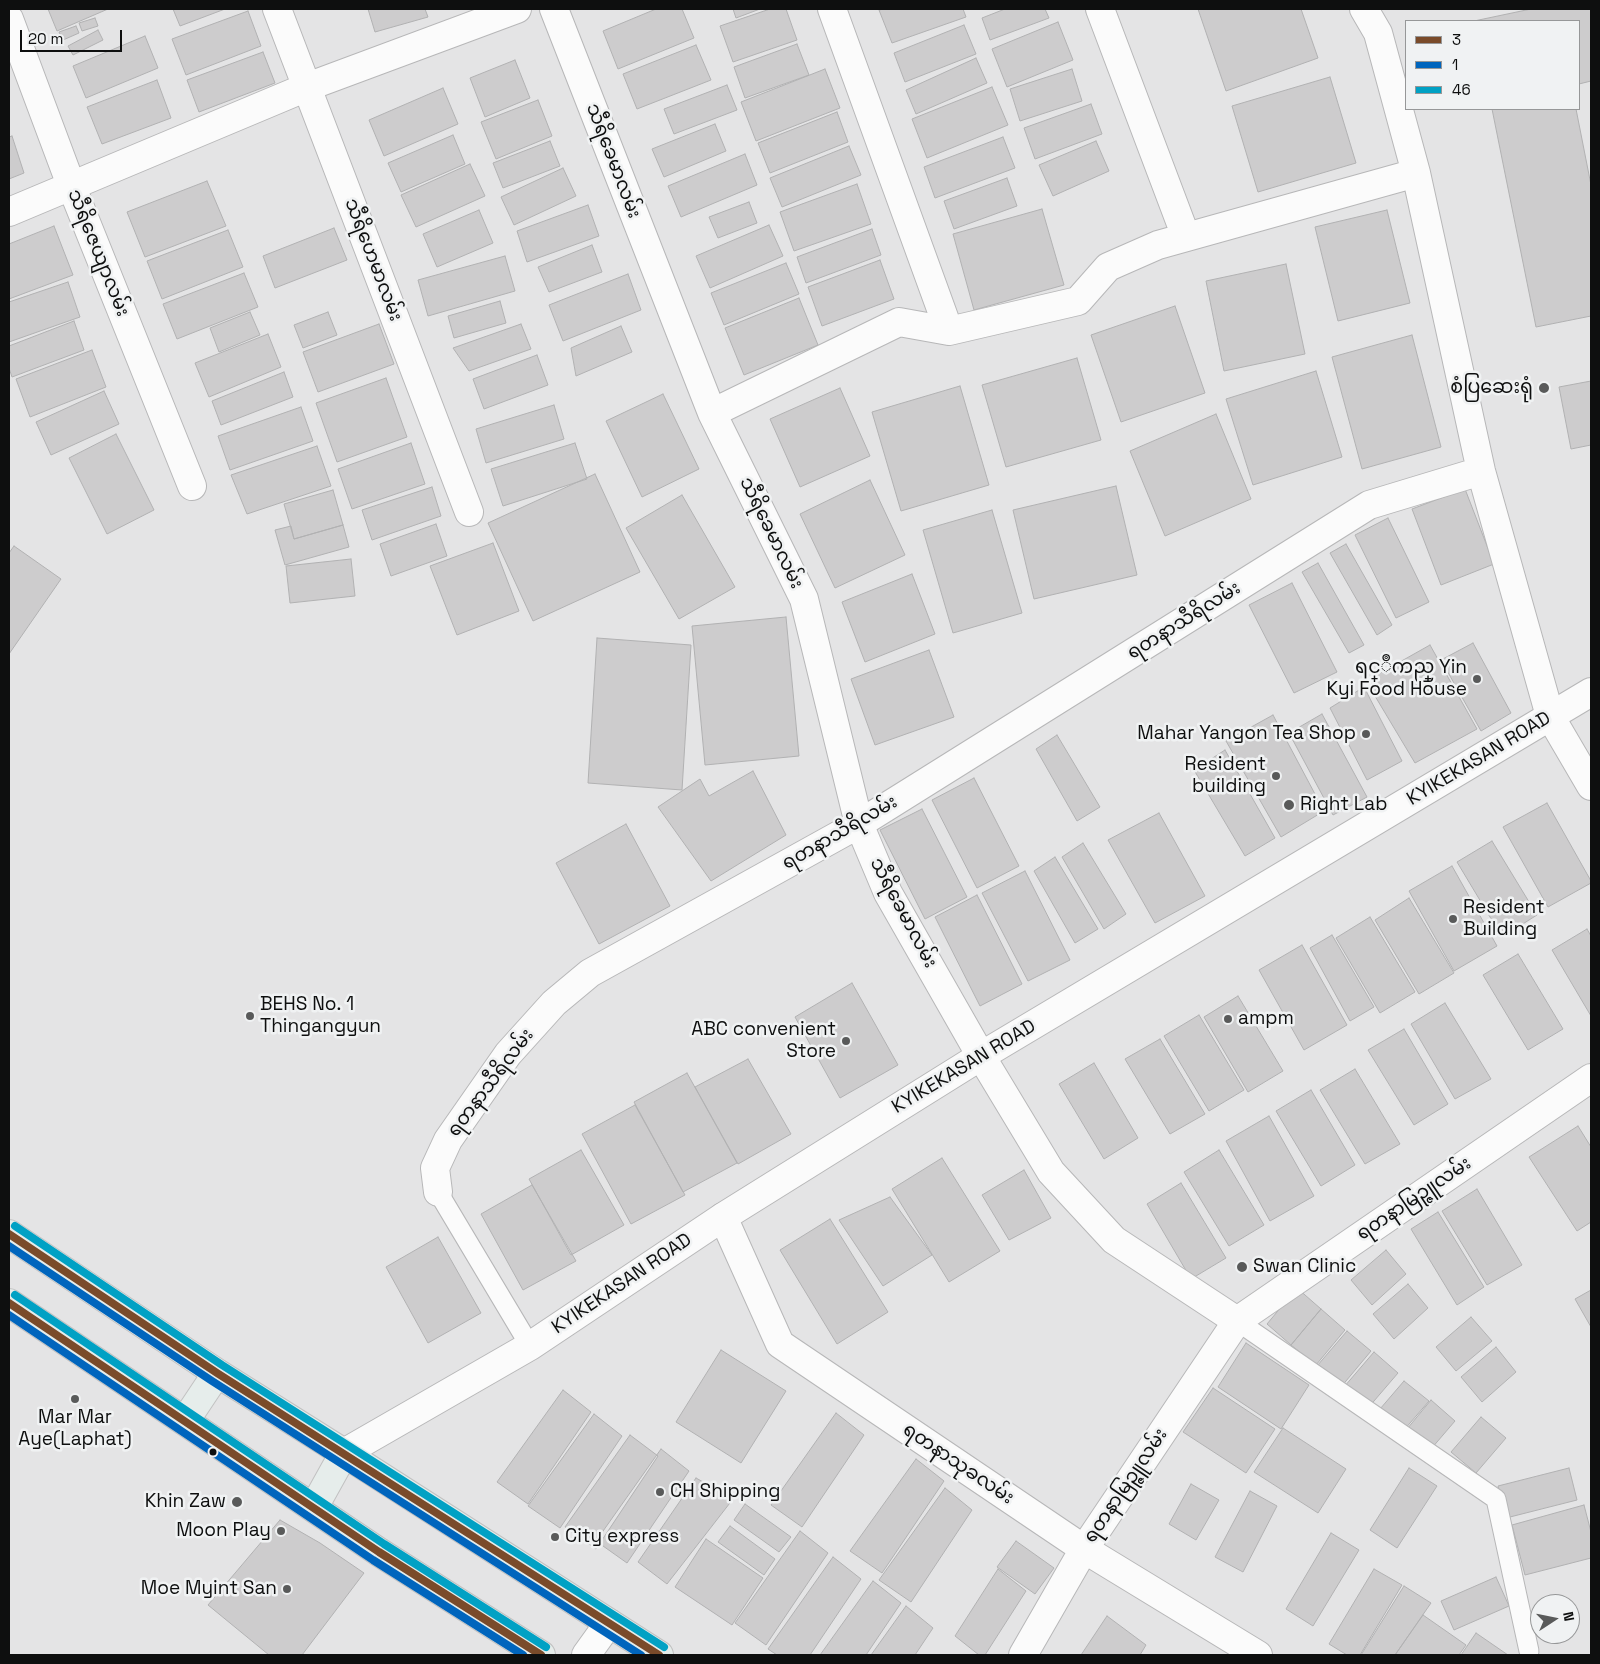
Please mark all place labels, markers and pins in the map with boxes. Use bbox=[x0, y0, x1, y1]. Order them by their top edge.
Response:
place label: စံပြဆေးရုံ bbox=[1450, 377, 1533, 399]
marker: စံပြဆေးရုံ bbox=[1537, 381, 1551, 395]
place label: ရင္ဳကည္ Yin Kyi Food House bbox=[1327, 657, 1467, 701]
marker: ရင္ဳကည္ Yin Kyi Food House bbox=[1471, 673, 1483, 685]
place label: Mahar Yangon Tea Shop bbox=[1137, 723, 1356, 745]
marker: Mahar Yangon Tea Shop bbox=[1360, 728, 1372, 740]
place label: Resident building bbox=[1184, 754, 1266, 798]
marker: Resident building bbox=[1270, 770, 1282, 782]
place label: Right Lab bbox=[1300, 794, 1387, 816]
marker: Right Lab bbox=[1282, 798, 1296, 812]
place label: Resident Building bbox=[1463, 897, 1545, 941]
marker: Resident Building bbox=[1447, 913, 1459, 925]
place label: BEHS No. 1 Thingangyun bbox=[260, 994, 381, 1038]
place label: ampm bbox=[1238, 1008, 1294, 1030]
marker: BEHS No. 1 Thingangyun bbox=[244, 1010, 256, 1022]
marker: ampm bbox=[1222, 1013, 1234, 1025]
place label: ABC convenient Store bbox=[691, 1019, 836, 1063]
marker: ABC convenient Store bbox=[840, 1035, 852, 1047]
place label: Swan Clinic bbox=[1253, 1256, 1356, 1278]
marker: Swan Clinic bbox=[1235, 1260, 1249, 1274]
marker: Mar Mar Aye(Laphat) bbox=[69, 1393, 81, 1405]
place label: Mar Mar Aye(Laphat) bbox=[18, 1407, 132, 1451]
unlabelled marker bbox=[208, 1447, 218, 1457]
place label: CH Shipping bbox=[670, 1481, 780, 1503]
marker: CH Shipping bbox=[654, 1486, 666, 1498]
place label: Khin Zaw bbox=[145, 1491, 226, 1513]
marker: Khin Zaw bbox=[230, 1495, 244, 1509]
place label: Moon Play bbox=[176, 1520, 271, 1542]
marker: Moon Play bbox=[275, 1525, 287, 1537]
place label: City express bbox=[565, 1526, 679, 1548]
marker: City express bbox=[549, 1531, 561, 1543]
place label: Moe Myint San bbox=[141, 1578, 277, 1600]
marker: Moe Myint San bbox=[281, 1583, 293, 1595]

